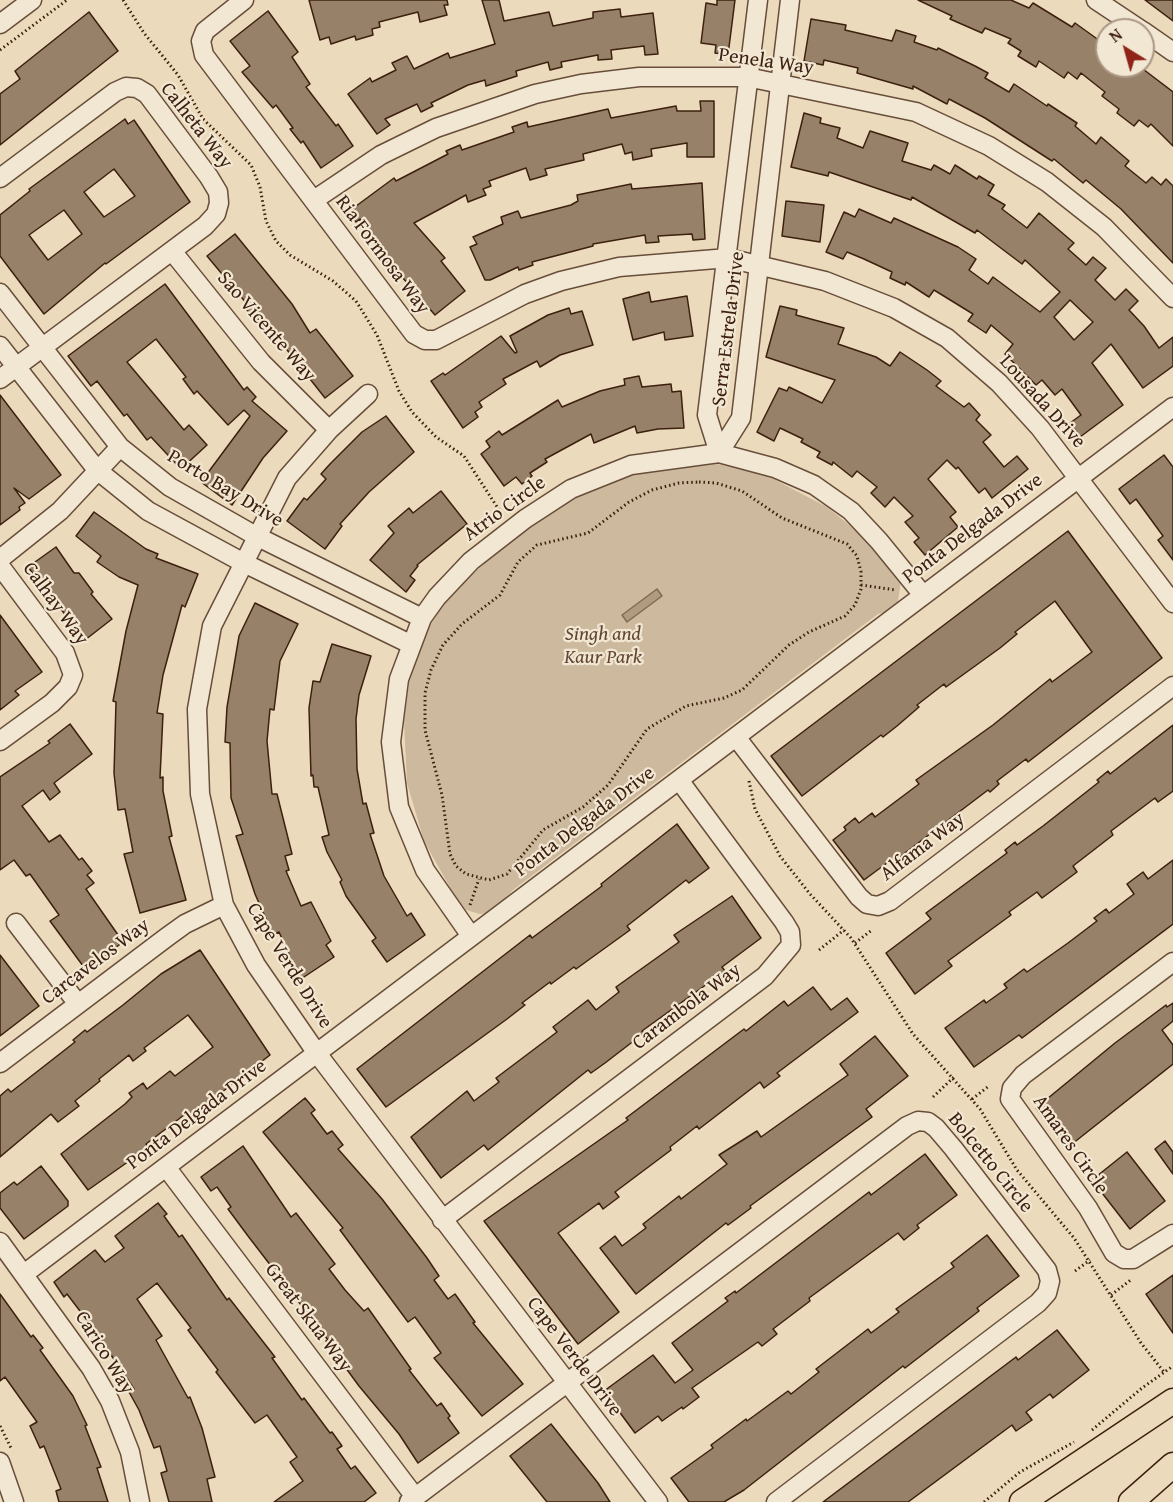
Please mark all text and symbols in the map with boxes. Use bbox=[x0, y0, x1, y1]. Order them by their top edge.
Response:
north arrow bbox=[1095, 18, 1155, 78]
text: N bbox=[1104, 22, 1127, 48]
street label: Penela Way bbox=[717, 43, 815, 81]
street label: Calheta Way bbox=[155, 78, 237, 174]
street label: Ria Formosa Way bbox=[330, 191, 434, 319]
street label: Serra Estrela Drive bbox=[708, 250, 750, 408]
street label: Sao Vicente Way bbox=[212, 267, 320, 387]
street label: Lousada Drive bbox=[994, 350, 1090, 454]
street label: Porto Bay Drive bbox=[163, 445, 287, 533]
street label: Ponta Delgada Drive bbox=[898, 469, 1048, 589]
street label: Atrio Circle bbox=[459, 471, 551, 547]
street label: Calhay Way bbox=[17, 558, 93, 650]
park label: Singh and Kaur Park bbox=[564, 623, 642, 670]
street label: Ponta Delgada Drive bbox=[510, 762, 660, 882]
street label: Alfama Way bbox=[876, 807, 970, 887]
street label: Cape Verde Drive bbox=[241, 899, 337, 1033]
street label: Carcavelos Way bbox=[37, 914, 155, 1010]
street label: Carambola Way bbox=[628, 958, 746, 1056]
street label: Ponta Delgada Drive bbox=[122, 1055, 272, 1175]
street label: Amares Circle bbox=[1027, 1091, 1113, 1199]
street label: Bolcetto Circle bbox=[942, 1108, 1038, 1218]
street label: Great Skua Way bbox=[259, 1259, 357, 1377]
street label: Cape Verde Drive bbox=[521, 1292, 627, 1422]
street label: Carico Way bbox=[69, 1307, 139, 1399]

